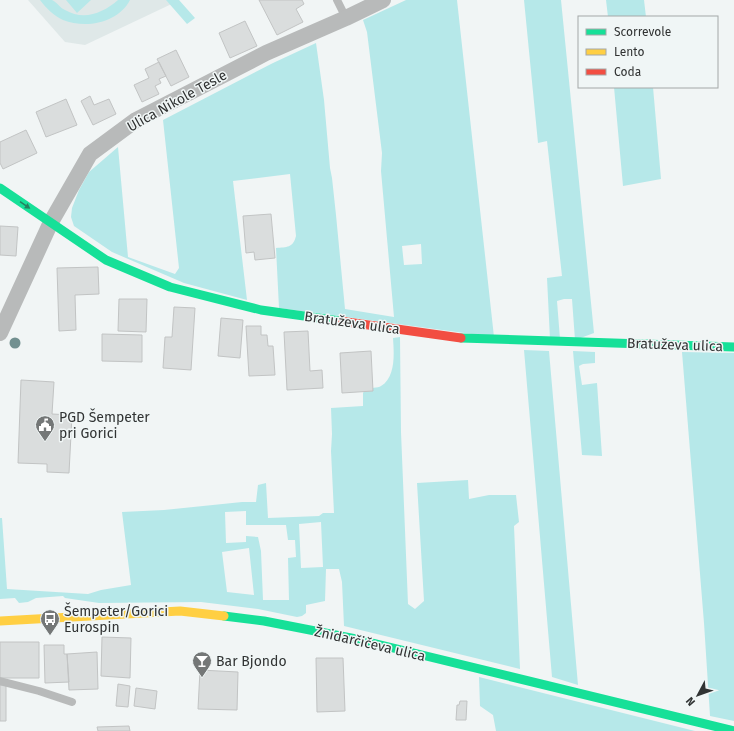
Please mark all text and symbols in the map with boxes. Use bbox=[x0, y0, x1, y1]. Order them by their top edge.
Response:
legend bbox=[578, 16, 718, 88]
text: Scorrevole bbox=[614, 25, 671, 39]
text: Lento bbox=[614, 45, 644, 59]
text: Coda bbox=[614, 65, 641, 79]
street label: Ulica Nikole Tesle bbox=[124, 67, 230, 135]
one-way arrow bbox=[20, 201, 31, 209]
street label: Bratuževa ulica bbox=[303, 308, 401, 338]
street label: Bratuževa ulica bbox=[627, 335, 723, 355]
place label: PGD Šempeter pri Gorici bbox=[59, 408, 150, 442]
public building icon: PGD Šempeter pri Gorici bbox=[34, 414, 56, 442]
place label: Šempeter/Gorici Eurospin bbox=[64, 602, 168, 636]
bus stop icon: Šempeter/Gorici Eurospin bbox=[39, 608, 61, 636]
street label: Žnidarčičeva ulica bbox=[313, 622, 427, 665]
bar icon: Bar Bjondo bbox=[191, 650, 213, 678]
place label: Bar Bjondo bbox=[216, 653, 287, 670]
north arrow bbox=[678, 675, 718, 715]
text: N bbox=[684, 694, 698, 708]

